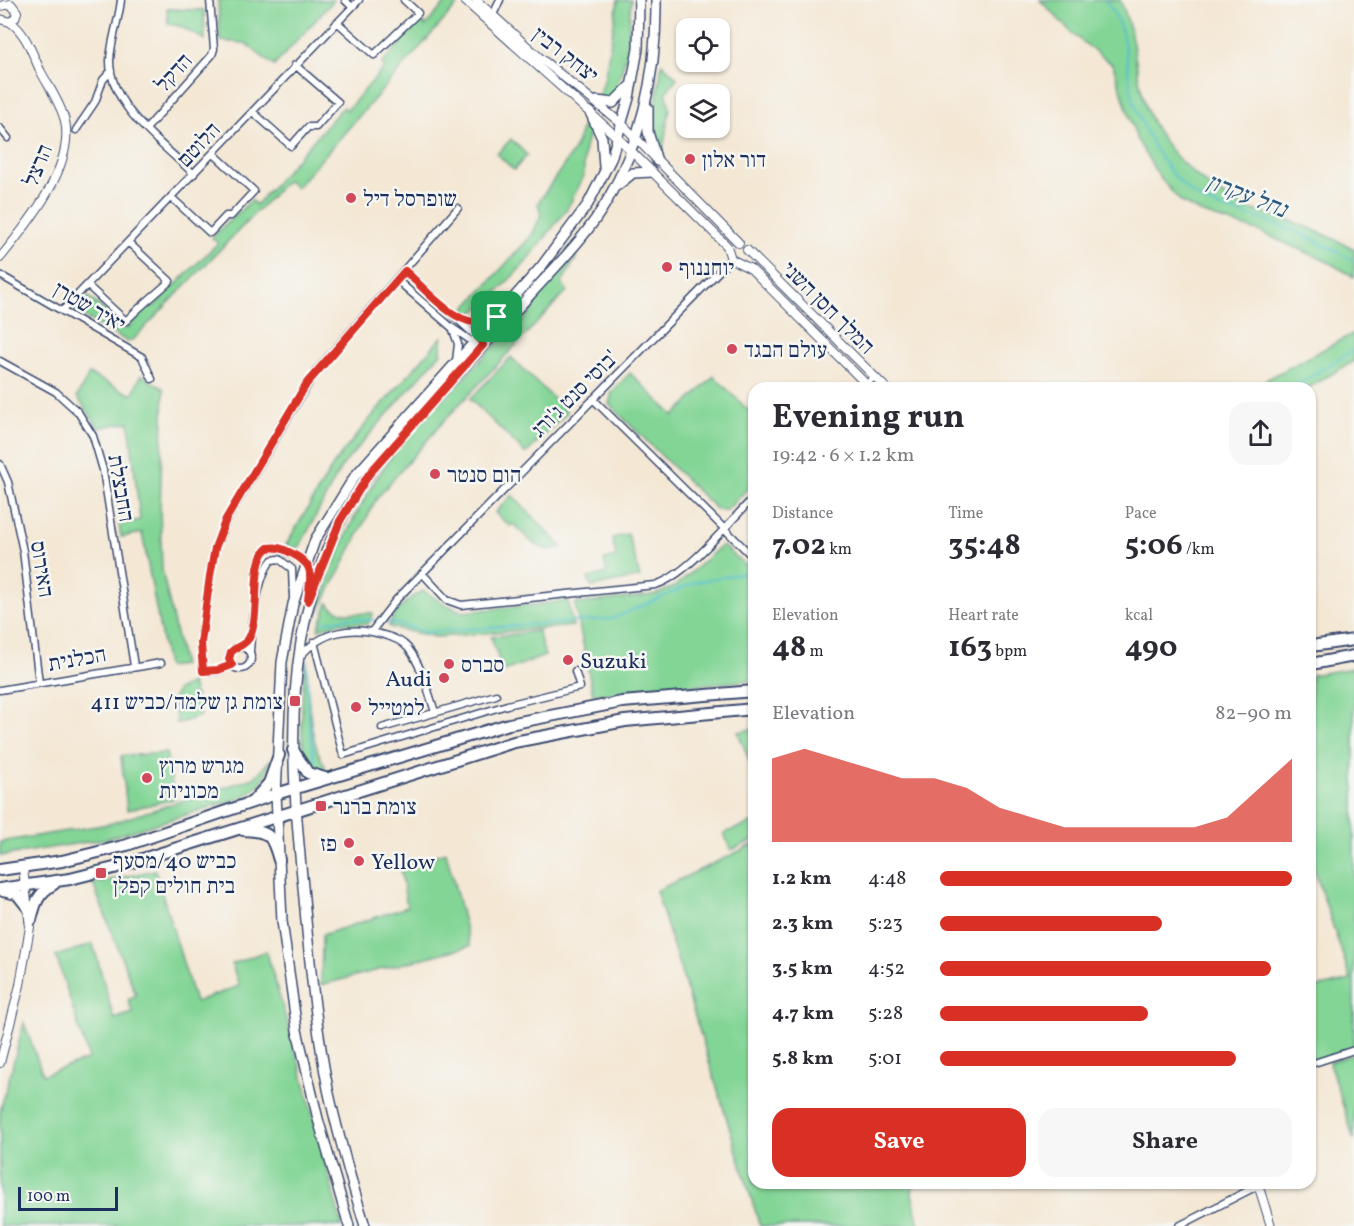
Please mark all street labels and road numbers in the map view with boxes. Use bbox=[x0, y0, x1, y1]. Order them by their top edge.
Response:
street label: יצחק רבין bbox=[525, 20, 604, 92]
street label: הדקל bbox=[149, 47, 201, 100]
street label: הלוטם bbox=[171, 116, 229, 175]
street label: הרצל bbox=[17, 140, 62, 192]
street label: המלך חסן השני bbox=[774, 255, 881, 362]
street label: יאיר שטרן bbox=[47, 275, 131, 341]
street label: בוסי סנט ג'ורג' bbox=[525, 344, 627, 446]
street label: החבצלת bbox=[98, 452, 141, 524]
street label: האירוס bbox=[21, 539, 60, 600]
street label: הכלנית bbox=[46, 640, 109, 681]

